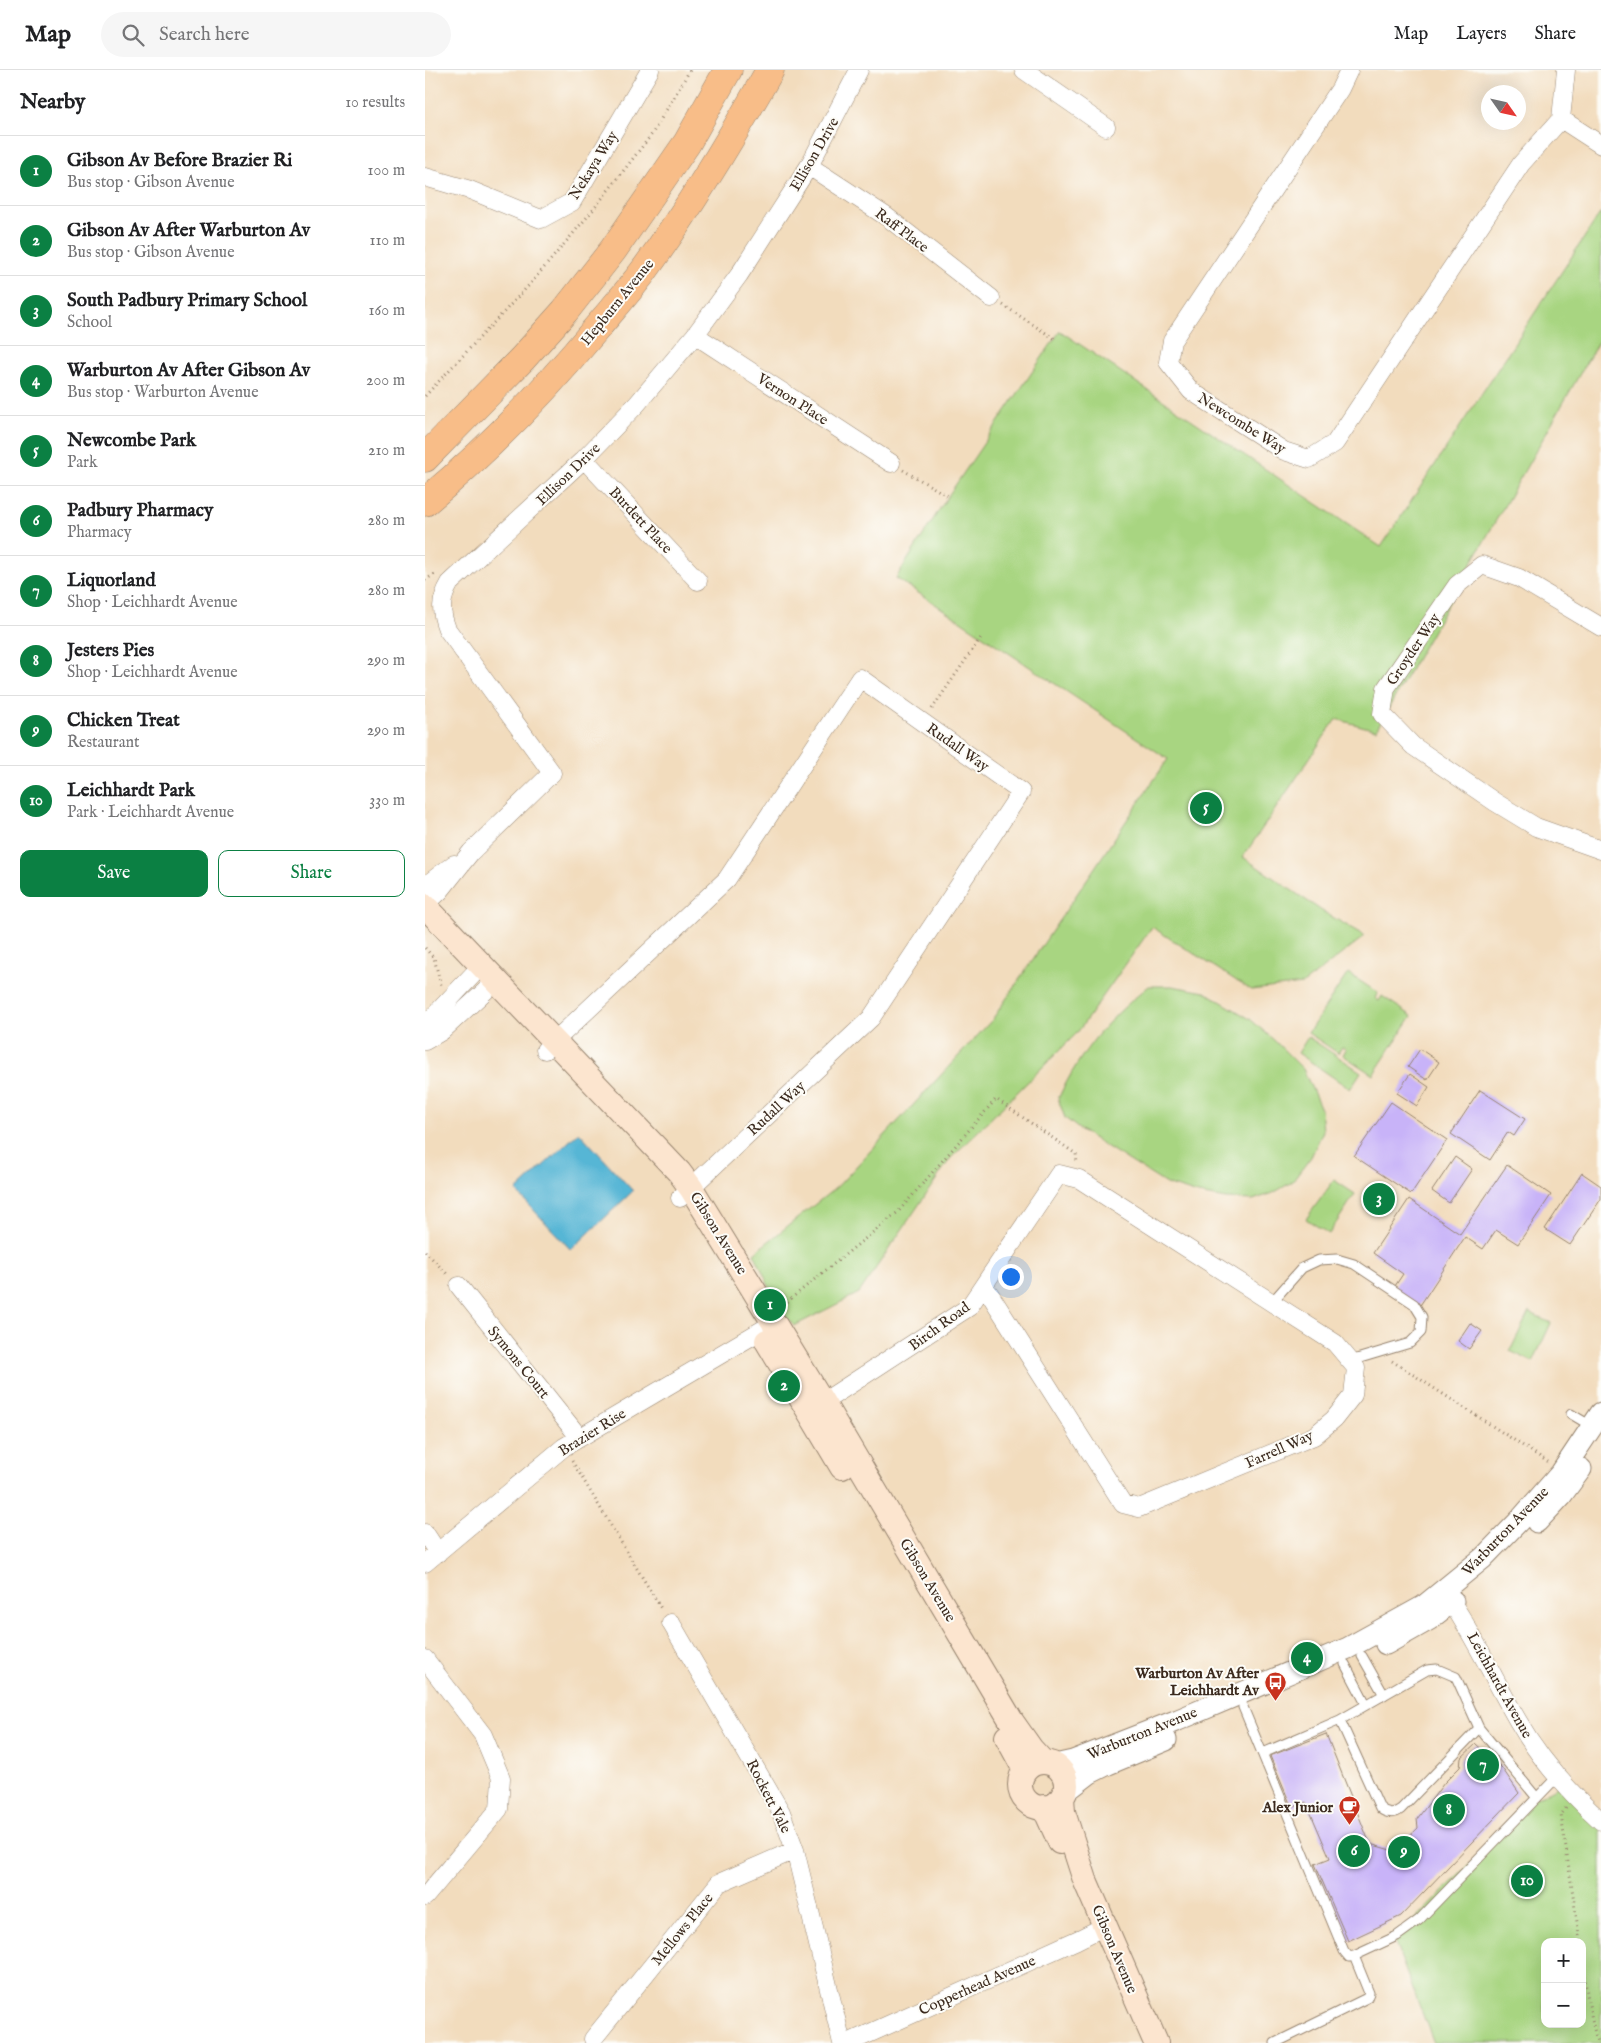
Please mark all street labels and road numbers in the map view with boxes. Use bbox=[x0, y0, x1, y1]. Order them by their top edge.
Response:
street label: Ellison Drive bbox=[786, 114, 843, 195]
street label: Nekaya Way bbox=[565, 127, 622, 203]
street label: Raff Place bbox=[871, 204, 933, 257]
street label: Hepburn Avenue bbox=[577, 255, 658, 349]
street label: Vernon Place bbox=[753, 369, 832, 430]
street label: Newcombe Way bbox=[1194, 389, 1290, 458]
street label: Ellison Drive bbox=[532, 439, 605, 510]
street label: Burdett Place bbox=[605, 483, 676, 558]
street label: Groyder Way bbox=[1382, 609, 1445, 689]
street label: Rudall Way bbox=[923, 719, 993, 776]
street label: Rudall Way bbox=[743, 1076, 810, 1140]
street label: Gibson Avenue bbox=[686, 1188, 752, 1278]
street label: Birch Road bbox=[905, 1297, 974, 1355]
street label: Symons Court bbox=[483, 1322, 554, 1403]
street label: Brazier Rise bbox=[555, 1404, 630, 1461]
street label: Farrell Way bbox=[1242, 1426, 1317, 1473]
street label: Warburton Avenue bbox=[1458, 1483, 1553, 1580]
street label: Gibson Avenue bbox=[895, 1535, 960, 1626]
street label: Leichhardt Avenue bbox=[1463, 1629, 1537, 1742]
street label: Warburton Avenue bbox=[1084, 1703, 1200, 1764]
street label: Rockett Vale bbox=[742, 1756, 795, 1836]
street label: Mellows Place bbox=[647, 1889, 717, 1969]
street label: Gibson Avenue bbox=[1087, 1902, 1142, 1996]
street label: Copperhead Avenue bbox=[916, 1951, 1039, 2020]

